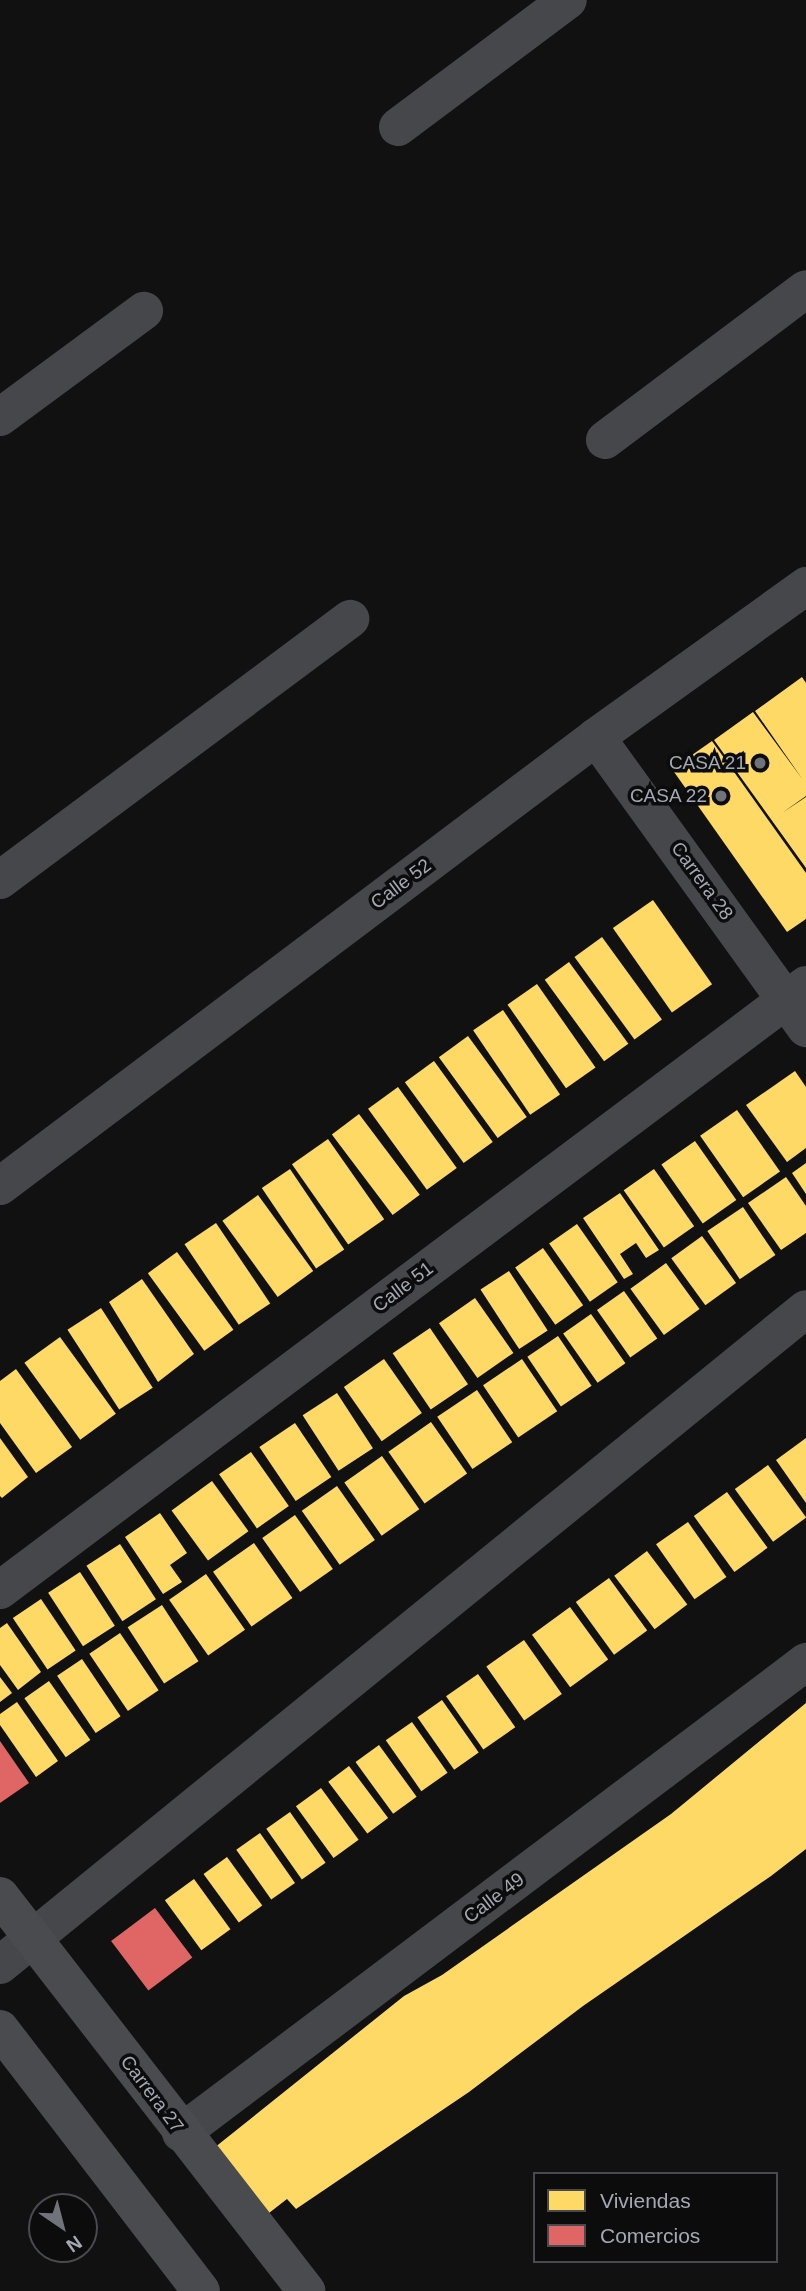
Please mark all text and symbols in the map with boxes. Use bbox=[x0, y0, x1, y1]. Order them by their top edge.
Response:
place label: CASA 21 bbox=[668, 752, 746, 774]
marker: CASA 21 bbox=[752, 755, 768, 771]
place label: CASA 22 bbox=[629, 785, 707, 807]
marker: CASA 22 bbox=[713, 788, 729, 804]
street label: Carrera 28 bbox=[666, 838, 738, 924]
street label: Calle 52 bbox=[366, 854, 436, 914]
street label: Calle 51 bbox=[368, 1257, 438, 1317]
street label: Calle 49 bbox=[459, 1868, 529, 1928]
street label: Carrera 27 bbox=[116, 2051, 188, 2137]
legend bbox=[533, 2172, 778, 2263]
text: Viviendas bbox=[600, 2189, 691, 2212]
north arrow bbox=[28, 2193, 98, 2263]
text: Comercios bbox=[600, 2224, 700, 2247]
text: N bbox=[63, 2231, 86, 2257]

